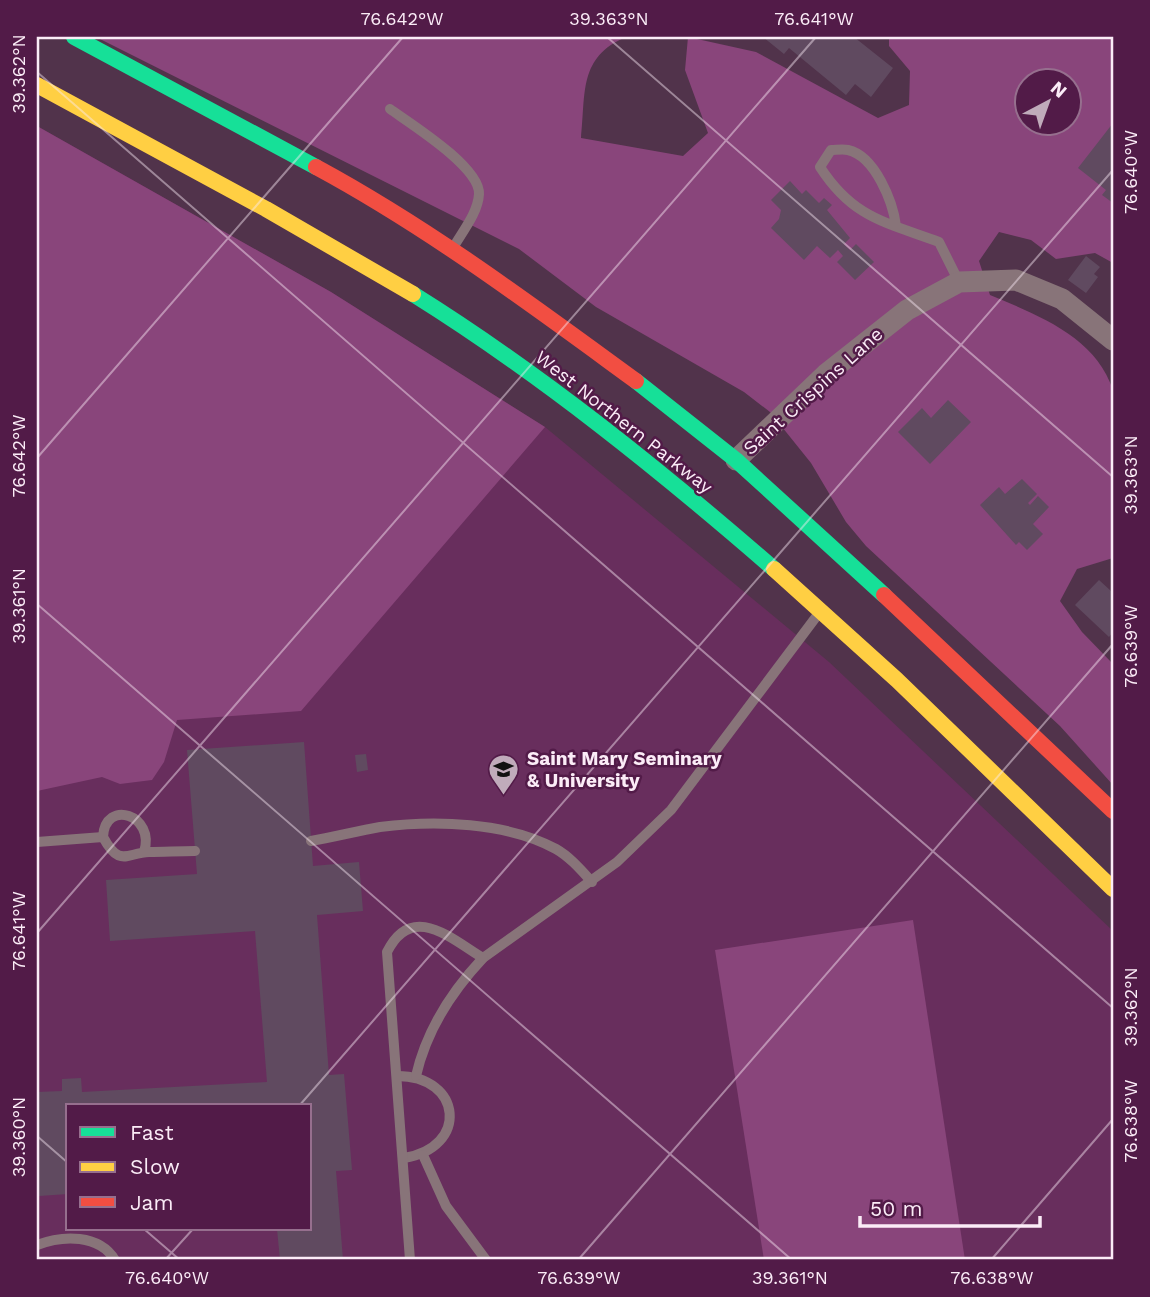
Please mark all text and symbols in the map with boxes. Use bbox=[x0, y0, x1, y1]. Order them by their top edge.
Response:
text: 76.642°W bbox=[360, 8, 444, 29]
text: 39.363°N bbox=[569, 8, 649, 29]
text: 76.641°W bbox=[774, 8, 854, 29]
text: 39.362°N bbox=[8, 34, 29, 114]
north arrow bbox=[1014, 66, 1084, 136]
text: N bbox=[1046, 76, 1072, 103]
text: 76.640°W bbox=[1120, 130, 1141, 214]
street label: Saint Crispins Lane bbox=[739, 322, 887, 460]
street label: West Northern Parkway bbox=[531, 346, 717, 498]
text: 76.642°W bbox=[8, 414, 29, 498]
text: 39.363°N bbox=[1120, 435, 1141, 515]
text: 39.361°N bbox=[8, 568, 29, 644]
text: 76.639°W bbox=[1120, 604, 1141, 688]
place label: Saint Mary Seminary & University bbox=[527, 747, 722, 792]
school or university icon: Saint Mary Seminary & University bbox=[487, 752, 521, 796]
text: 76.641°W bbox=[8, 891, 29, 971]
text: 39.362°N bbox=[1120, 967, 1141, 1047]
text: 76.638°W bbox=[1120, 1079, 1141, 1163]
text: 39.360°N bbox=[8, 1097, 29, 1177]
legend bbox=[66, 1104, 312, 1230]
text: Fast bbox=[130, 1120, 174, 1145]
text: Slow bbox=[130, 1154, 180, 1179]
scale bar bbox=[860, 1185, 1040, 1229]
text: Jam bbox=[130, 1190, 173, 1215]
text: 50 m bbox=[870, 1196, 922, 1221]
text: 76.640°W bbox=[125, 1267, 209, 1288]
text: 76.639°W bbox=[537, 1267, 621, 1288]
text: 39.361°N bbox=[752, 1267, 828, 1288]
text: 76.638°W bbox=[950, 1267, 1034, 1288]

